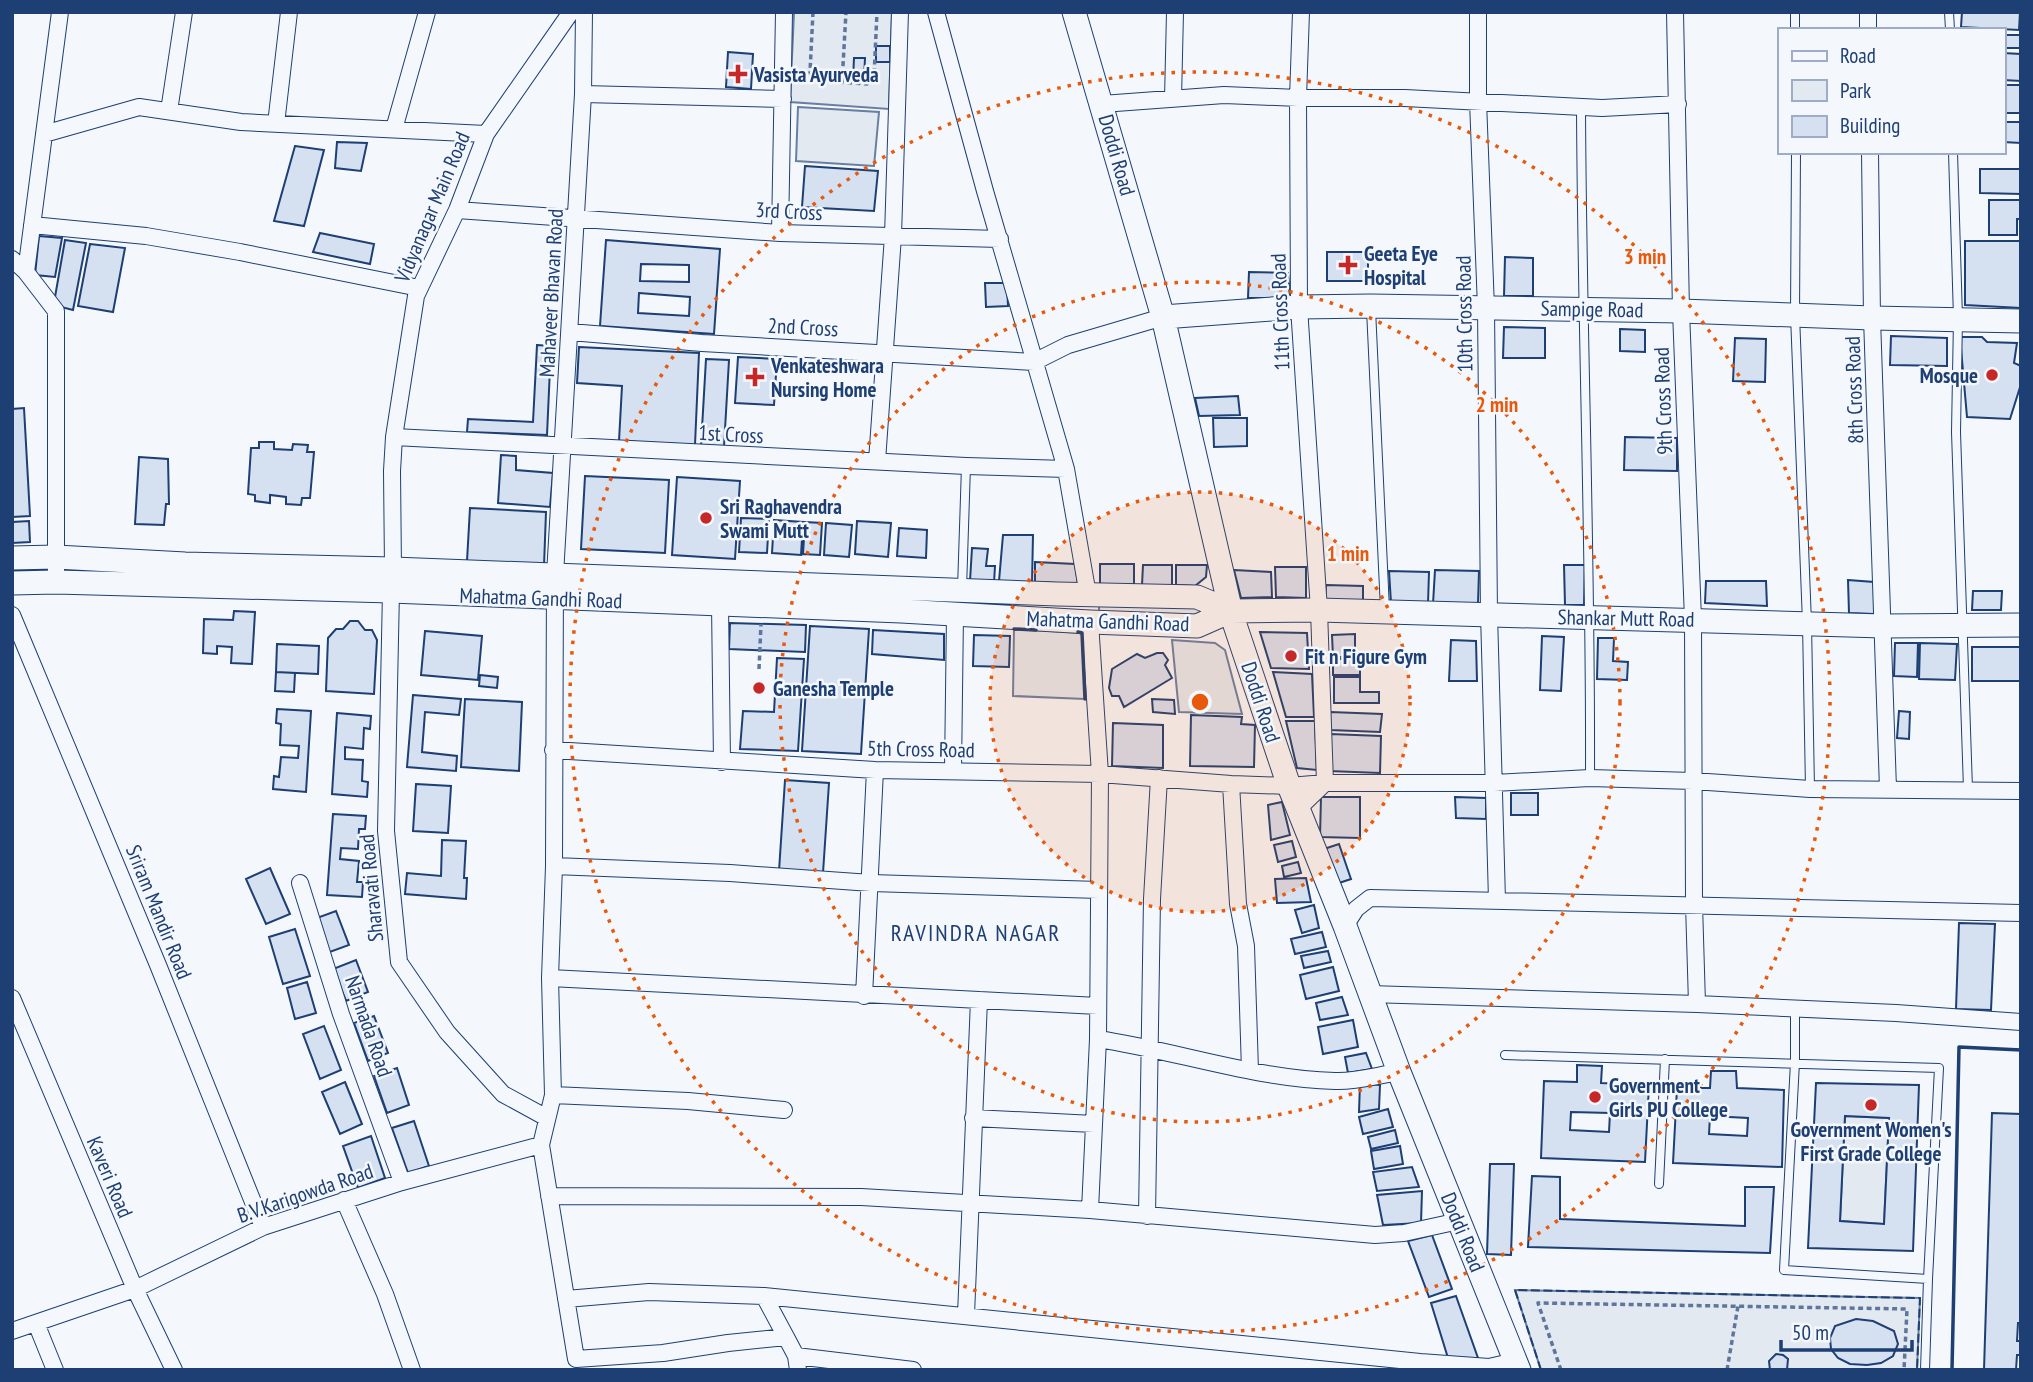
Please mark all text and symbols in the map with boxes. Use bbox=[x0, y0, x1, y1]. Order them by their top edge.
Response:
legend bbox=[1778, 28, 2005, 154]
text: Road bbox=[1840, 42, 1876, 69]
place label: Vasista Ayurveda bbox=[753, 61, 879, 88]
marker: Vasista Ayurveda bbox=[728, 64, 748, 84]
text: Park bbox=[1840, 77, 1871, 104]
street label: Doddi Road bbox=[1093, 111, 1141, 199]
text: Building bbox=[1840, 112, 1900, 139]
street label: Vidyanagar Main Road bbox=[388, 128, 476, 287]
street label: 3rd Cross bbox=[755, 196, 823, 226]
street label: Mahaveer Bhavan Road bbox=[533, 208, 569, 378]
place label: Geeta Eye Hospital bbox=[1364, 240, 1438, 291]
text: 3 min bbox=[1624, 243, 1666, 270]
street label: 11th Cross Road bbox=[1264, 253, 1296, 371]
marker: Geeta Eye Hospital bbox=[1338, 255, 1358, 275]
street label: 10th Cross Road bbox=[1449, 255, 1479, 373]
street label: Sampige Road bbox=[1540, 295, 1644, 323]
street label: 2nd Cross bbox=[767, 312, 839, 342]
street label: 8th Cross Road bbox=[1839, 336, 1869, 444]
street label: 9th Cross Road bbox=[1648, 347, 1678, 455]
place label: Venkateshwara Nursing Home bbox=[770, 352, 884, 403]
place label: Mosque bbox=[1920, 362, 1978, 389]
marker: Venkateshwara Nursing Home bbox=[745, 367, 765, 387]
marker: Mosque bbox=[1984, 367, 2000, 383]
text: 2 min bbox=[1476, 391, 1518, 418]
street label: 1st Cross bbox=[698, 419, 764, 449]
place label: Sri Raghavendra Swami Mutt bbox=[720, 493, 842, 544]
marker: Sri Raghavendra Swami Mutt bbox=[698, 510, 714, 526]
text: 1 min bbox=[1327, 540, 1369, 567]
street label: Mahatma Gandhi Road bbox=[459, 582, 623, 614]
street label: Shankar Mutt Road bbox=[1557, 603, 1695, 633]
street label: Mahatma Gandhi Road bbox=[1026, 605, 1190, 637]
place label: Fit n Figure Gym bbox=[1305, 643, 1427, 670]
marker: Fit n Figure Gym bbox=[1283, 648, 1299, 664]
street label: Doddi Road bbox=[1235, 658, 1287, 746]
place label: Ganesha Temple bbox=[773, 675, 894, 702]
marker: Ganesha Temple bbox=[751, 680, 767, 696]
centre of rings bbox=[1188, 690, 1212, 714]
street label: 5th Cross Road bbox=[867, 735, 975, 763]
street label: Sharavati Road bbox=[353, 833, 389, 943]
street label: Sriram Mandir Road bbox=[120, 841, 198, 983]
district label: RAVINDRA NAGAR bbox=[891, 918, 1061, 947]
street label: Narmada Road bbox=[339, 972, 399, 1080]
place label: Government Girls PU College bbox=[1609, 1072, 1728, 1123]
marker: Government Girls PU College bbox=[1587, 1089, 1603, 1105]
marker: Government Women's First Grade College bbox=[1863, 1097, 1879, 1113]
place label: Government Women's First Grade College bbox=[1790, 1116, 1952, 1167]
street label: Kaveri Road bbox=[81, 1132, 139, 1222]
street label: B.V.Karigowda Road bbox=[234, 1157, 376, 1229]
street label: Doddi Road bbox=[1435, 1188, 1491, 1276]
scale bar bbox=[1781, 1308, 1912, 1352]
text: 50 m bbox=[1792, 1319, 1829, 1346]

